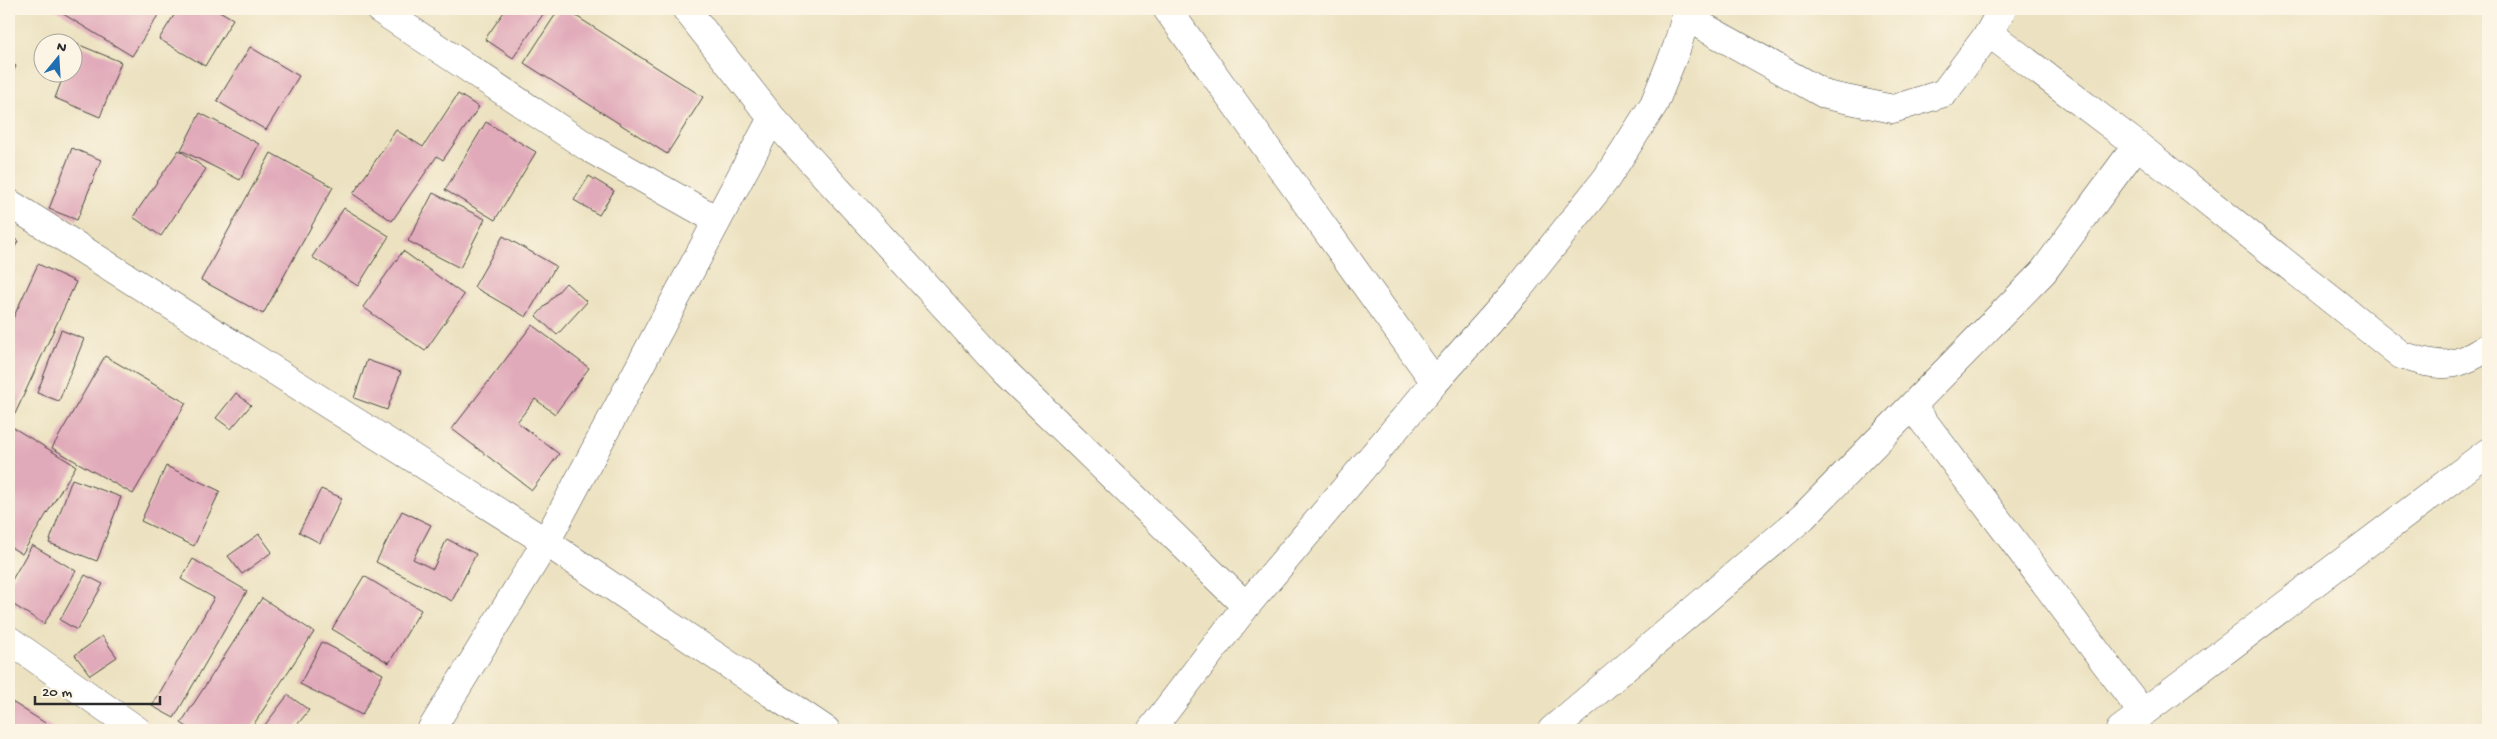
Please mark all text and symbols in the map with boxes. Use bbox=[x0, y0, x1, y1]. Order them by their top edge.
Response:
north arrow bbox=[32, 32, 82, 82]
text: N bbox=[54, 39, 68, 58]
scale bar bbox=[35, 674, 160, 706]
text: 20 m bbox=[42, 684, 72, 702]

